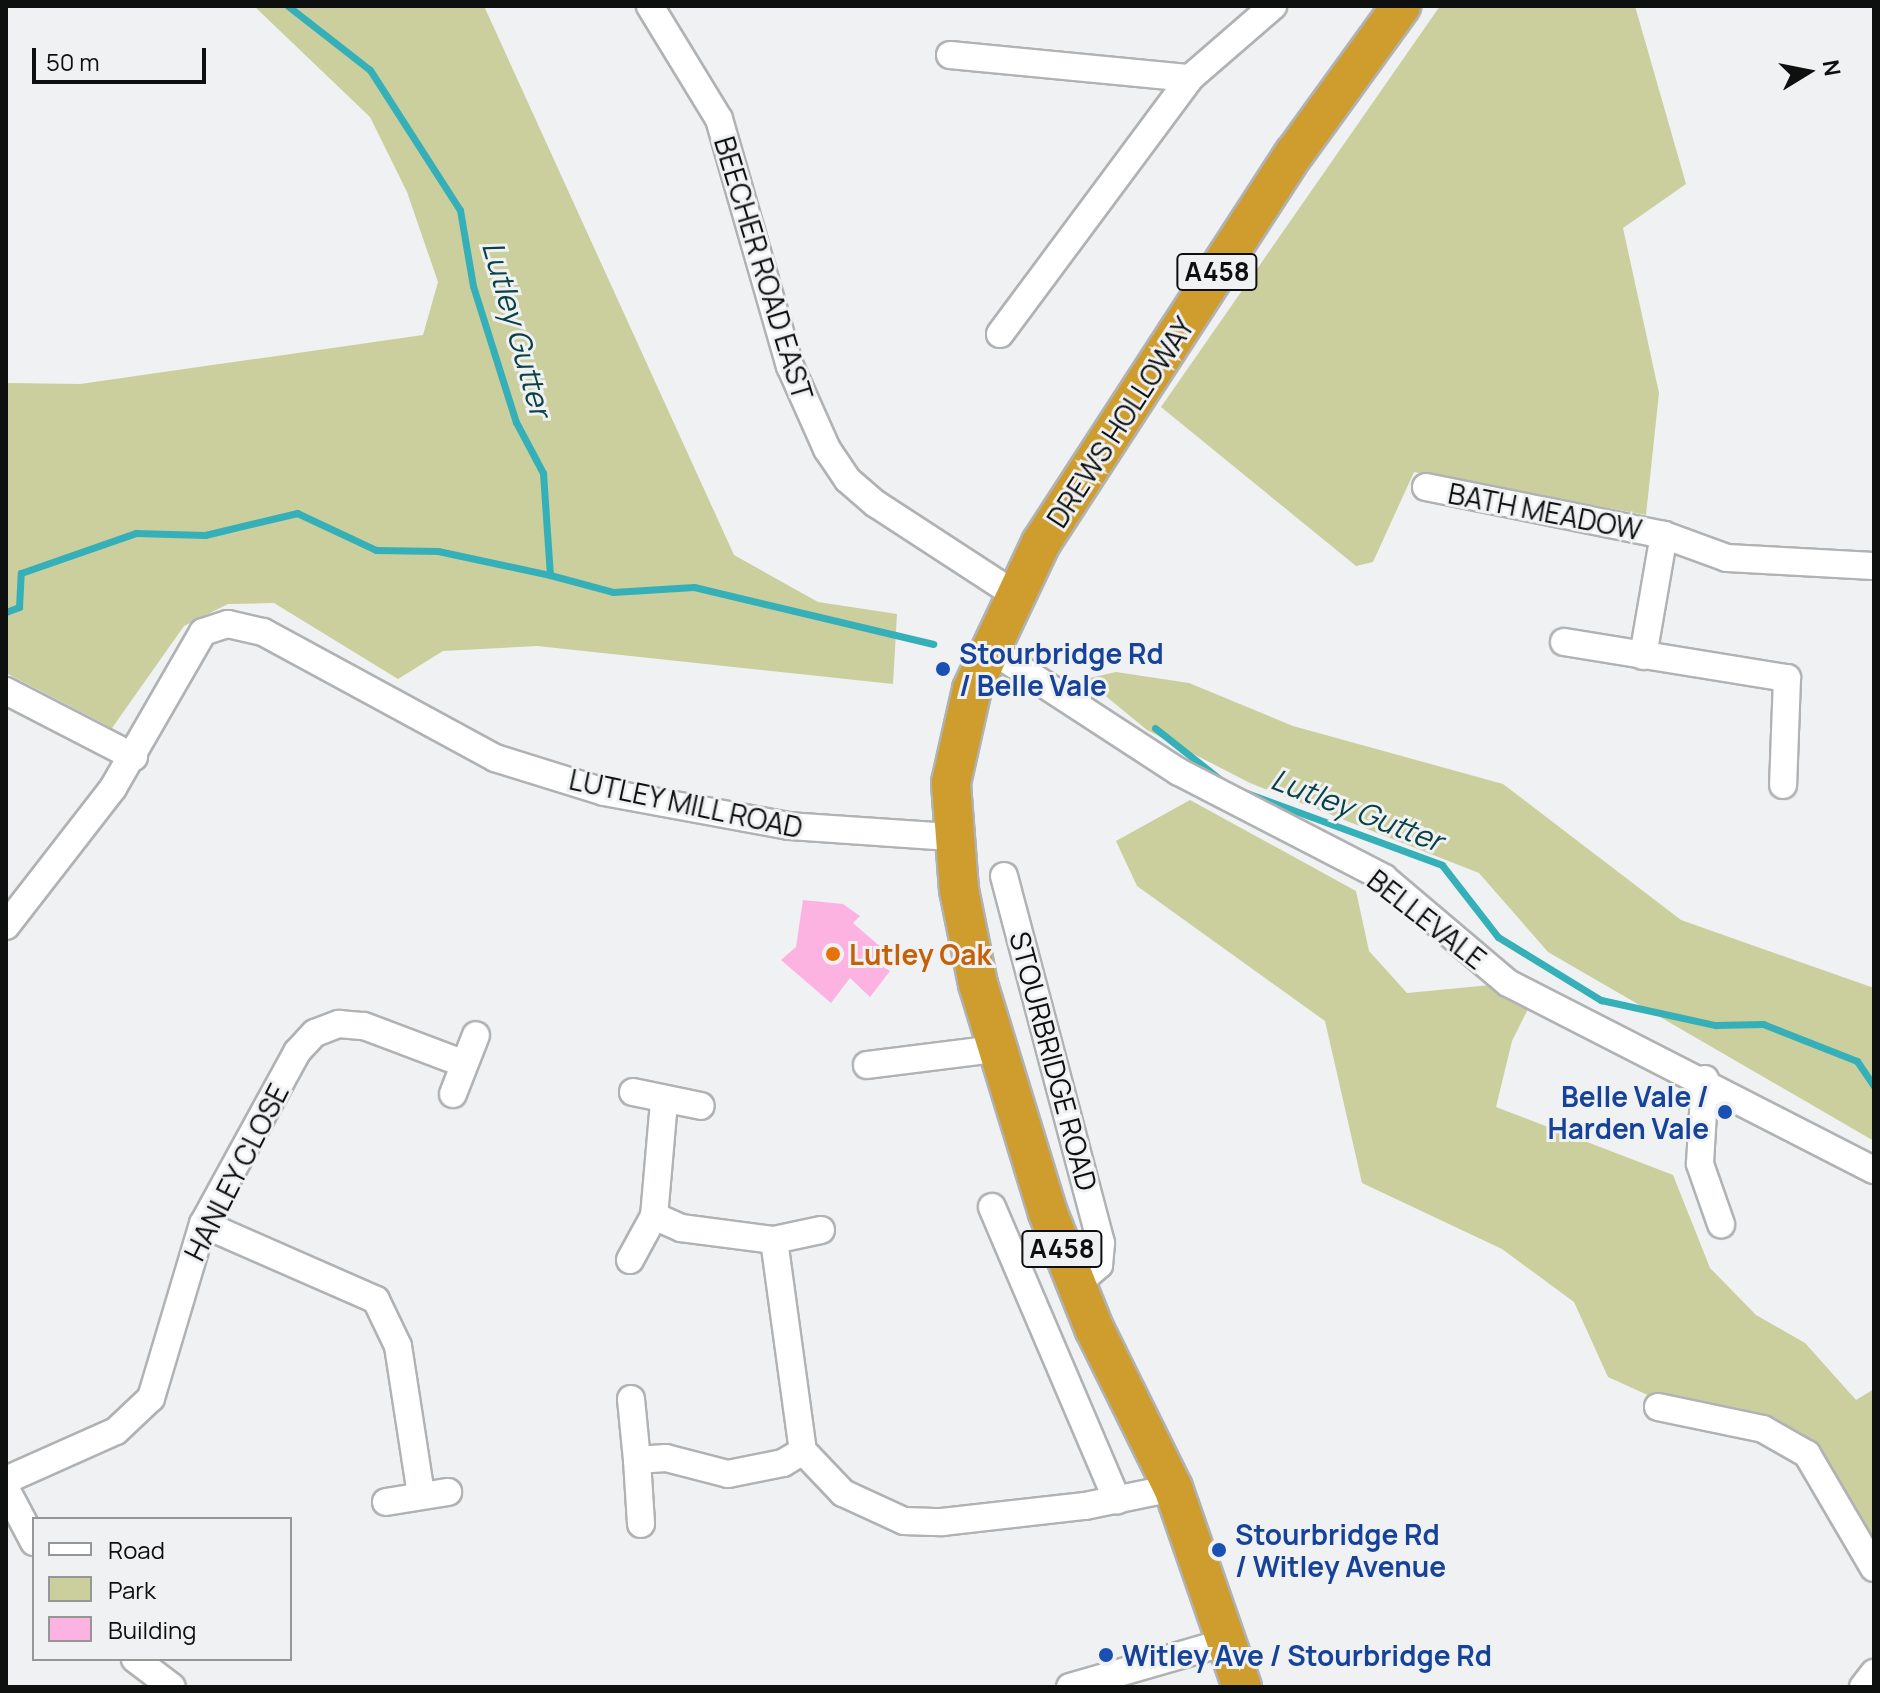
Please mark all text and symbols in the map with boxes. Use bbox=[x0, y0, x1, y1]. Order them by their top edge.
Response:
scale bar bbox=[36, 32, 210, 82]
north arrow bbox=[1768, 32, 1848, 112]
text: 50 m bbox=[46, 45, 100, 78]
text: N bbox=[1815, 57, 1848, 78]
street label: BEECHER ROAD EAST bbox=[708, 132, 820, 404]
water label: Lutley Gutter bbox=[475, 237, 559, 421]
road number: A458 bbox=[1175, 250, 1259, 294]
street label: DREWS HOLLOWAY bbox=[1040, 311, 1200, 533]
street label: BATH MEADOW bbox=[1445, 476, 1645, 546]
place label: Stourbridge Rd / Belle Vale bbox=[959, 636, 1164, 702]
marker: Stourbridge Rd / Belle Vale bbox=[934, 660, 952, 678]
water label: Lutley Gutter bbox=[1266, 761, 1448, 859]
street label: LUTLEY MILL ROAD bbox=[565, 762, 807, 844]
street label: BELLEVALE bbox=[1361, 862, 1493, 976]
street label: STOURBRIDGE ROAD bbox=[1003, 928, 1105, 1194]
place label: Lutley Oak bbox=[849, 937, 991, 971]
marker: Lutley Oak bbox=[824, 945, 842, 963]
street label: HANLEY CLOSE bbox=[177, 1078, 295, 1266]
place label: Belle Vale / Harden Vale bbox=[1547, 1079, 1709, 1145]
marker: Belle Vale / Harden Vale bbox=[1716, 1103, 1734, 1121]
road number: A458 bbox=[1020, 1227, 1104, 1271]
legend bbox=[32, 1517, 292, 1661]
place label: Stourbridge Rd / Witley Avenue bbox=[1235, 1517, 1446, 1583]
text: Road bbox=[108, 1533, 165, 1566]
marker: Stourbridge Rd / Witley Avenue bbox=[1210, 1541, 1228, 1559]
text: Park bbox=[108, 1573, 156, 1606]
text: Building bbox=[108, 1613, 196, 1646]
place label: Witley Ave / Stourbridge Rd bbox=[1122, 1638, 1492, 1672]
marker: Witley Ave / Stourbridge Rd bbox=[1097, 1646, 1115, 1664]

